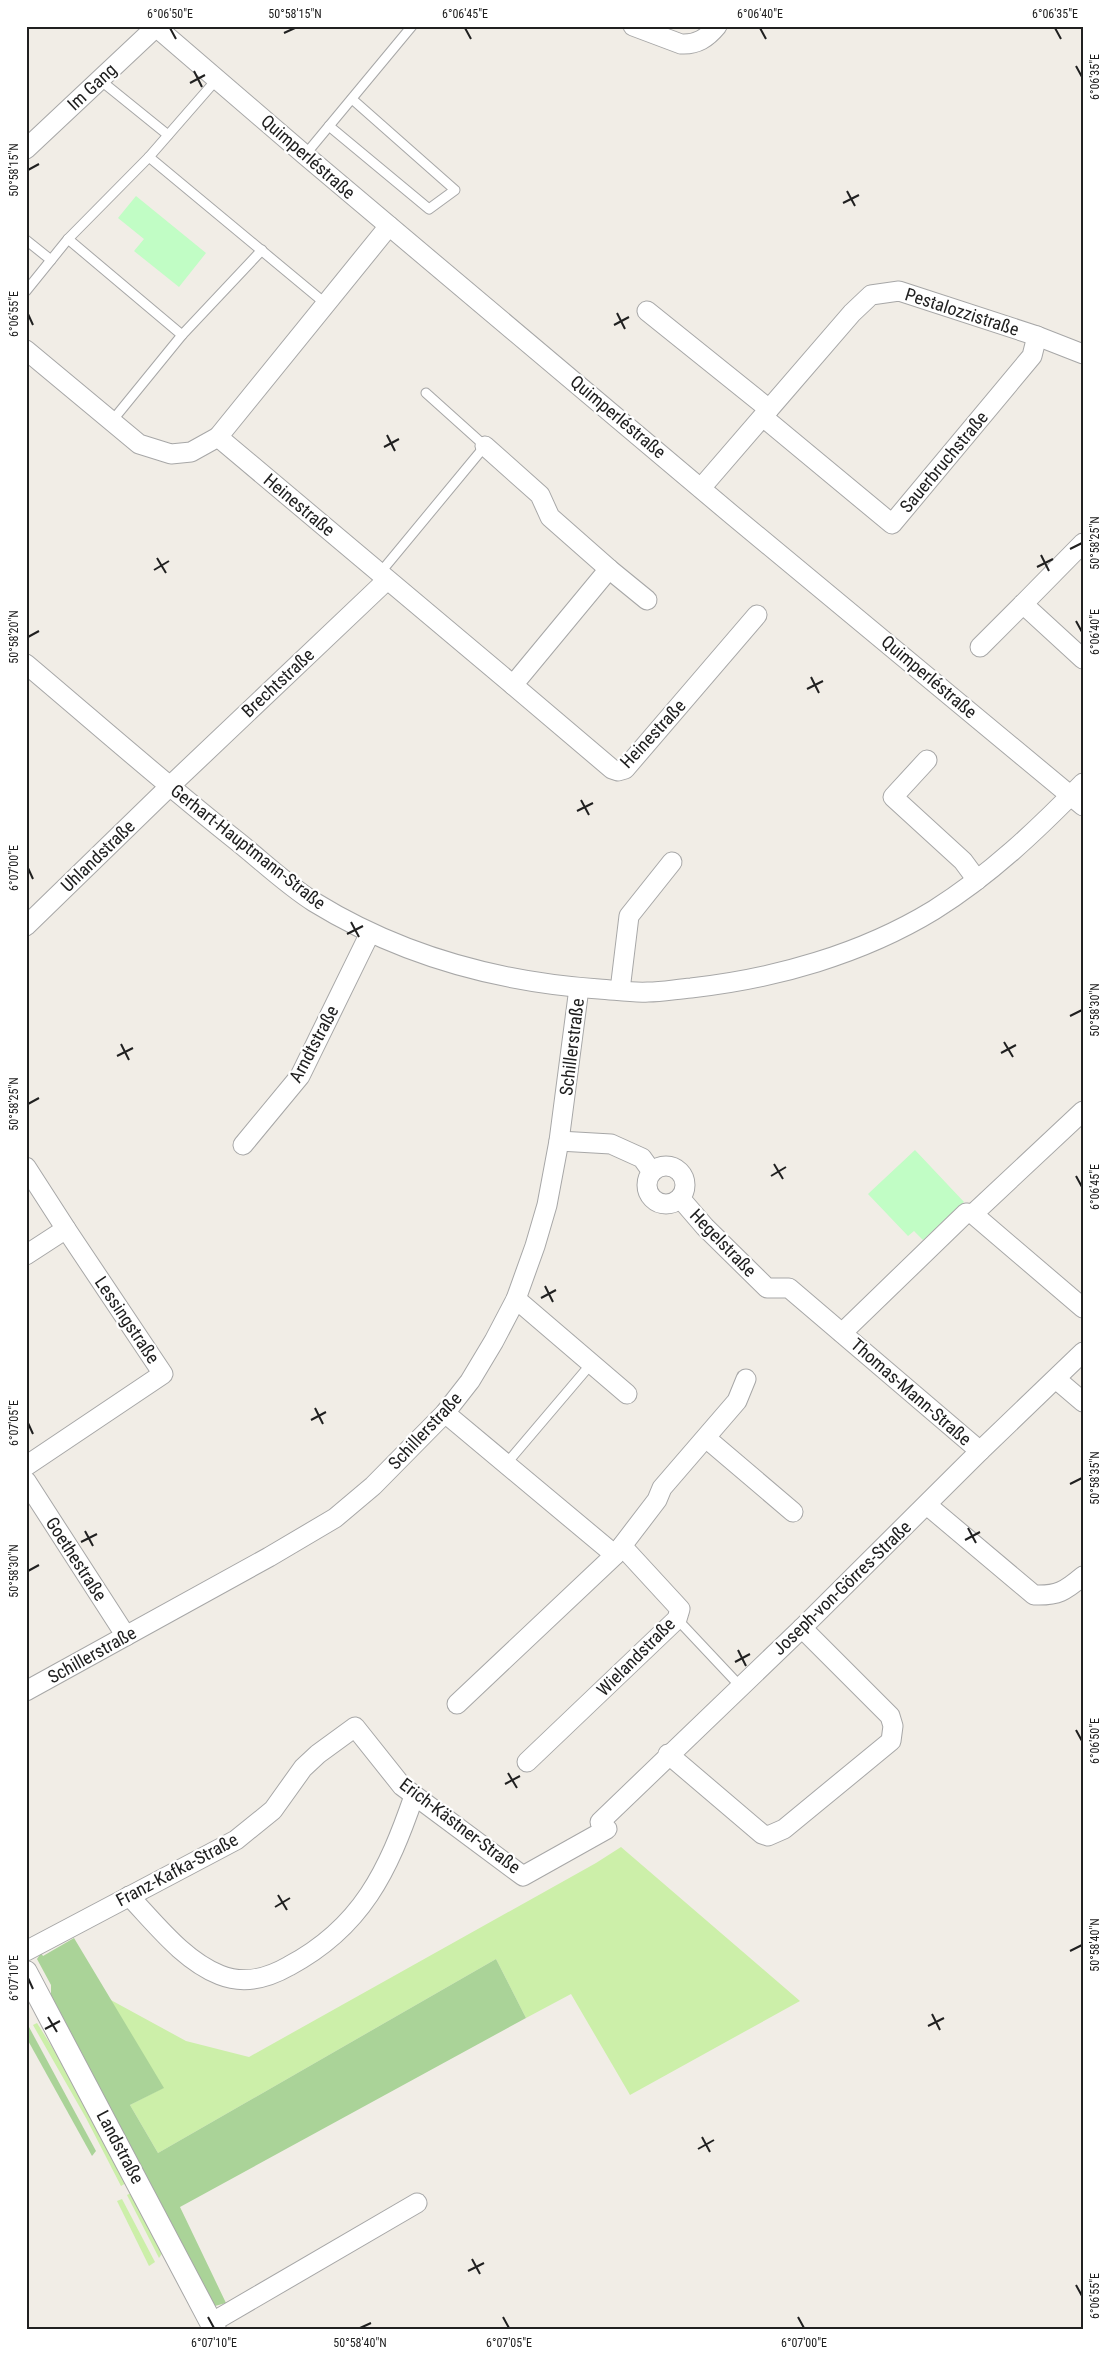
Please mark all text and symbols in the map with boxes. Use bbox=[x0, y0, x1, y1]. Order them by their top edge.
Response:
text: 6°06'50"E bbox=[147, 7, 193, 21]
text: 50°58'15"N bbox=[268, 7, 322, 21]
text: 6°06'45"E bbox=[442, 7, 488, 21]
text: 6°06'40"E bbox=[737, 7, 783, 21]
text: 6°06'35"E bbox=[1032, 7, 1078, 21]
text: 6°06'35"E bbox=[1088, 54, 1102, 100]
street label: Im Gang bbox=[63, 59, 120, 114]
street label: Quimperléstraße bbox=[257, 110, 360, 203]
text: 50°58'15"N bbox=[7, 143, 21, 197]
street label: Pestalozzistraße bbox=[903, 283, 1022, 340]
text: 6°06'55"E bbox=[7, 291, 21, 337]
street label: Quimperléstraße bbox=[566, 371, 670, 462]
street label: Sauerbruchstraße bbox=[895, 407, 992, 517]
street label: Heinestraße bbox=[260, 469, 339, 540]
text: 50°58'25"N bbox=[1088, 516, 1102, 570]
text: 6°06'40"E bbox=[1088, 609, 1102, 655]
text: 50°58'20"N bbox=[7, 610, 21, 664]
street label: Quimperléstraße bbox=[877, 631, 981, 722]
street label: Brechtstraße bbox=[237, 644, 318, 721]
street label: Heinestraße bbox=[616, 695, 690, 772]
street label: Gerhart-Hauptmann-Straße bbox=[167, 780, 330, 914]
street label: Uhlandstraße bbox=[56, 815, 139, 896]
text: 6°07'00"E bbox=[7, 845, 21, 891]
text: 50°58'30"N bbox=[1088, 983, 1102, 1037]
street label: Schillerstraße bbox=[555, 997, 588, 1097]
street label: Arndtstraße bbox=[285, 1002, 343, 1086]
text: 50°58'25"N bbox=[7, 1077, 21, 1131]
text: 6°06'45"E bbox=[1088, 1164, 1102, 1210]
street label: Hegelstraße bbox=[686, 1204, 761, 1281]
street label: Lessingstraße bbox=[91, 1272, 164, 1367]
street label: Thomas-Mann-Straße bbox=[847, 1334, 976, 1450]
street label: Schillerstraße bbox=[384, 1388, 466, 1474]
text: 6°07'05"E bbox=[7, 1400, 21, 1446]
text: 50°58'35"N bbox=[1088, 1451, 1102, 1505]
street label: Goethestraße bbox=[42, 1513, 111, 1605]
street label: Joseph-von-Görres-Straße bbox=[768, 1516, 915, 1659]
text: 50°58'30"N bbox=[7, 1544, 21, 1598]
street label: Wielandstraße bbox=[592, 1613, 679, 1700]
street label: Schillerstraße bbox=[44, 1622, 140, 1687]
text: 6°06'50"E bbox=[1088, 1718, 1102, 1764]
street label: Erich-Kästner-Straße bbox=[396, 1773, 525, 1878]
street label: Franz-Kafka-Straße bbox=[112, 1829, 241, 1910]
text: 50°58'40"N bbox=[1088, 1918, 1102, 1972]
text: 6°07'10"E bbox=[7, 1955, 21, 2001]
street label: Landstraße bbox=[92, 2107, 148, 2187]
text: 6°06'55"E bbox=[1088, 2273, 1102, 2319]
text: 6°07'10"E bbox=[191, 2336, 237, 2350]
text: 50°58'40"N bbox=[333, 2336, 387, 2350]
text: 6°07'05"E bbox=[486, 2336, 532, 2350]
text: 6°07'00"E bbox=[781, 2336, 827, 2350]

